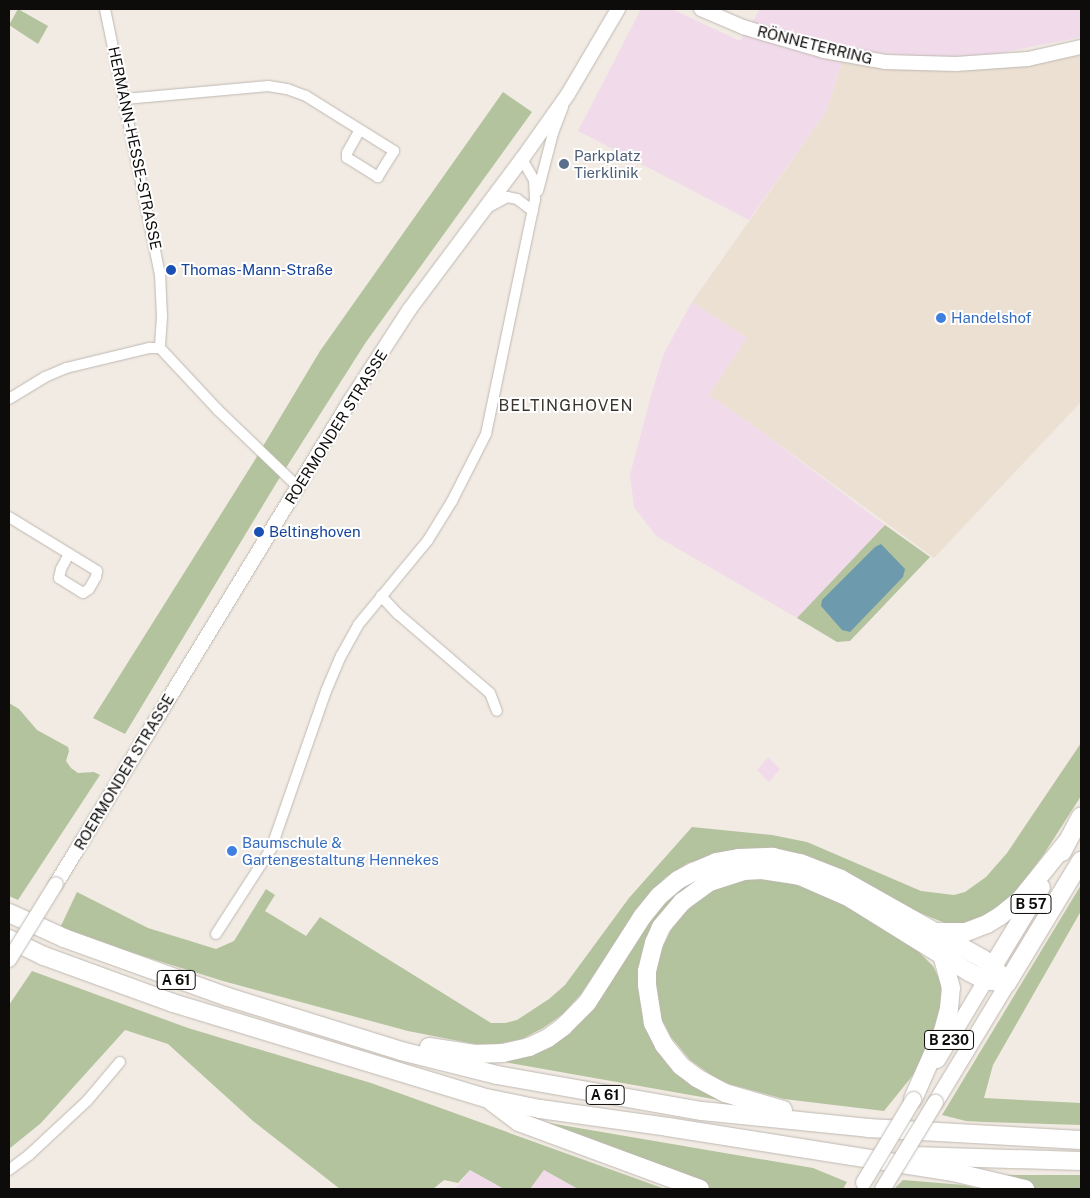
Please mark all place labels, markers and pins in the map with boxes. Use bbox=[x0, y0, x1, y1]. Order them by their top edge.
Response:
place label: Parkplatz Tierklinik bbox=[574, 146, 640, 181]
marker: Parkplatz Tierklinik bbox=[558, 158, 570, 170]
place label: Thomas-Mann-Straße bbox=[181, 261, 333, 279]
marker: Thomas-Mann-Straße bbox=[165, 264, 177, 276]
place label: Handelshof bbox=[951, 309, 1032, 327]
marker: Handelshof bbox=[935, 312, 947, 324]
place label: Beltinghoven bbox=[269, 523, 361, 541]
marker: Beltinghoven bbox=[253, 526, 265, 538]
place label: Baumschule & Gartengestaltung Hennekes bbox=[242, 833, 439, 868]
marker: Baumschule & Gartengestaltung Hennekes bbox=[226, 845, 238, 857]

